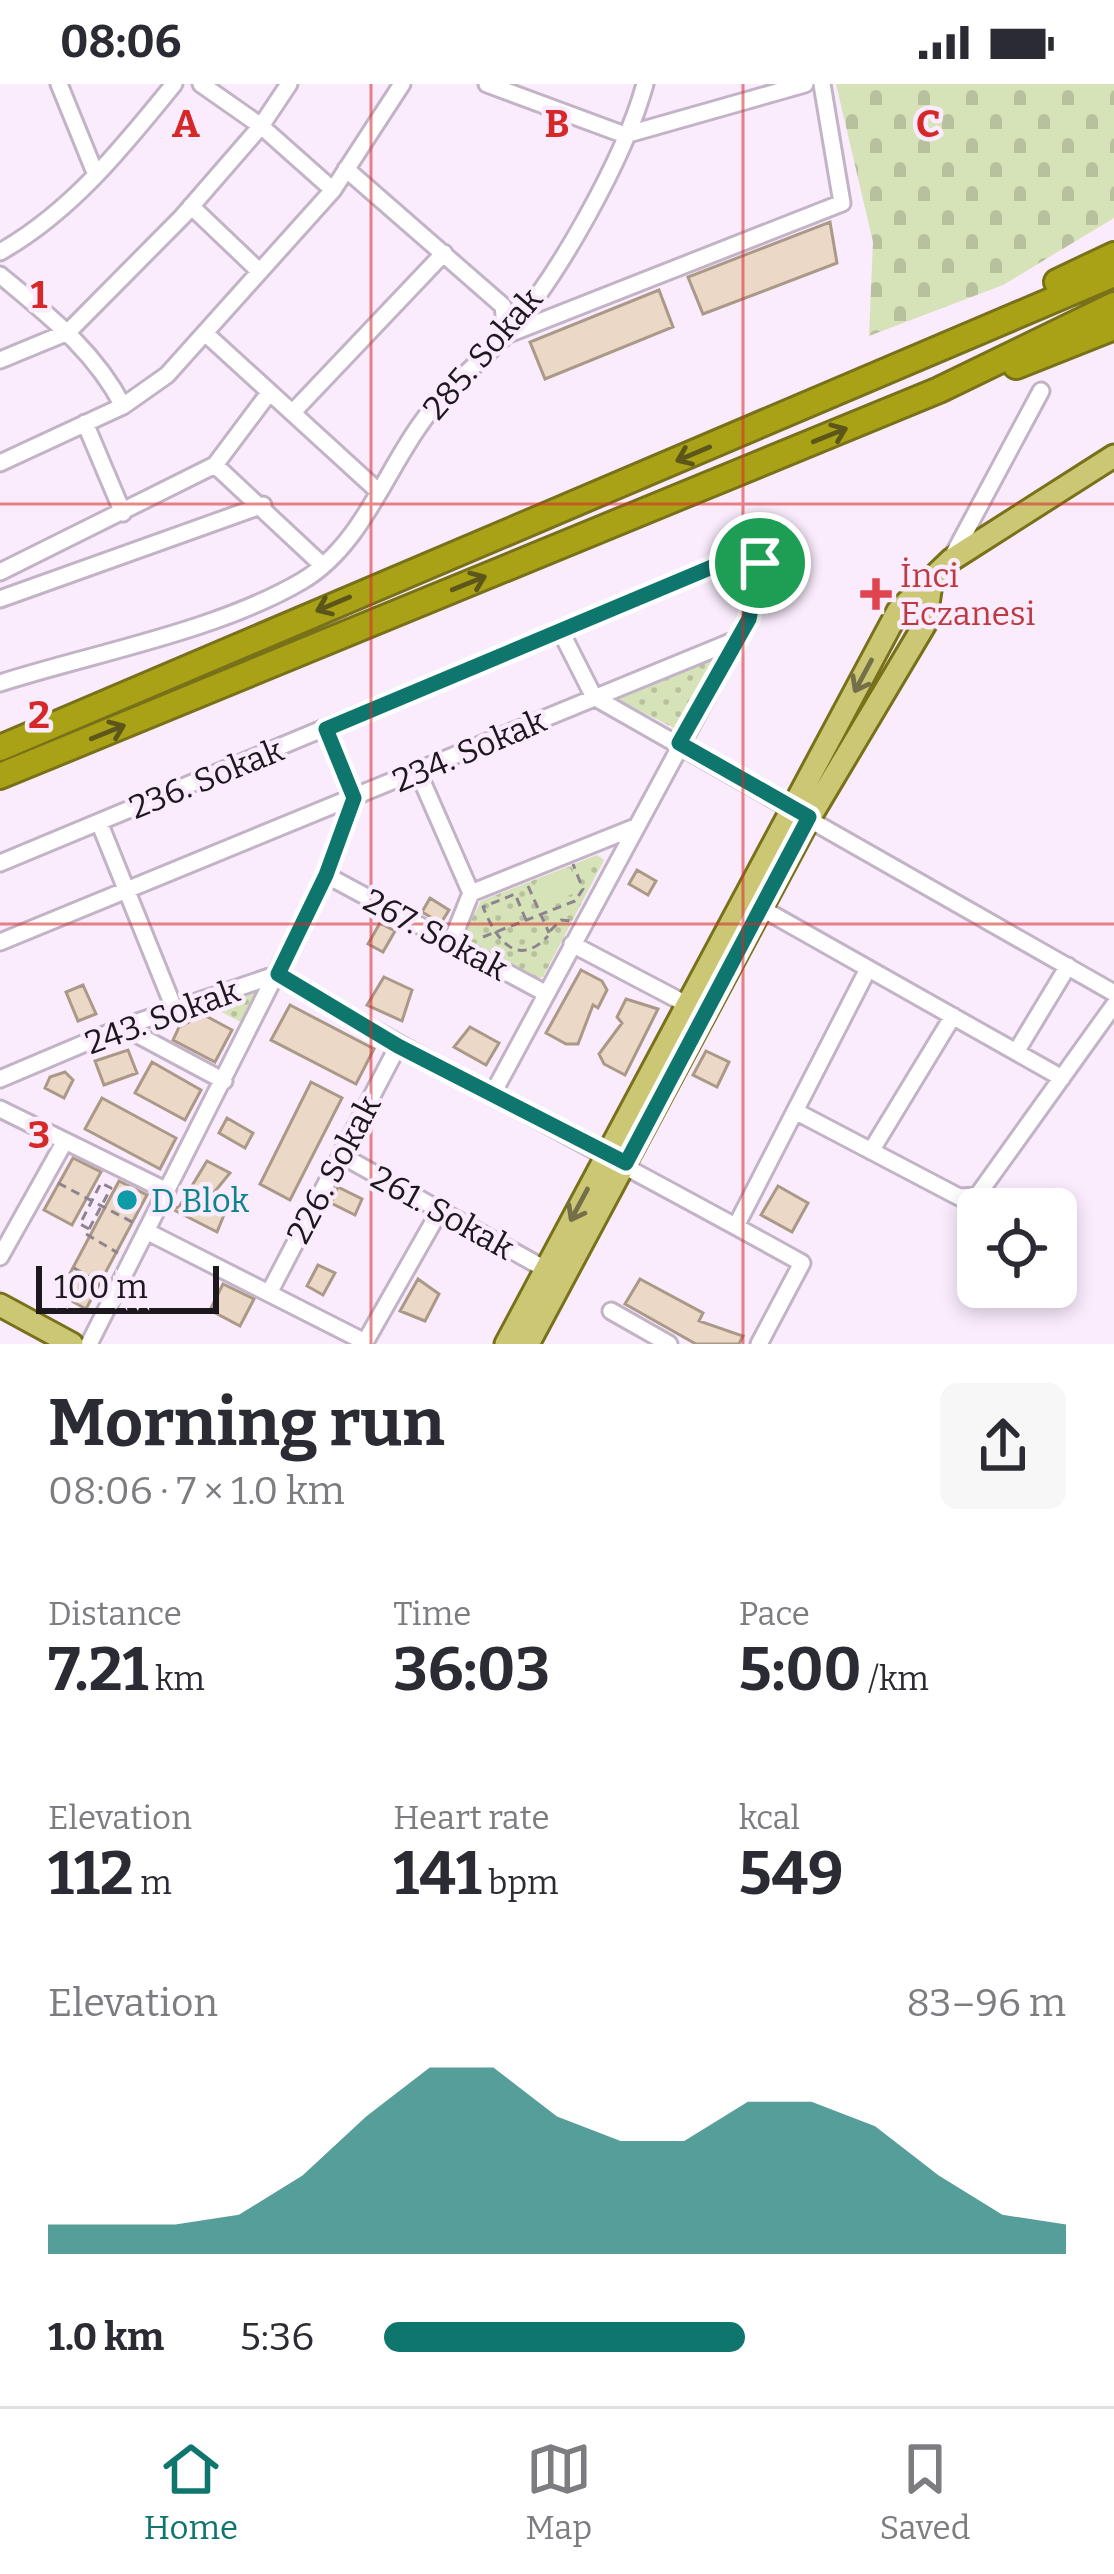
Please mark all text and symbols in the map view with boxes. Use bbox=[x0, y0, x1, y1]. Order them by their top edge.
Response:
text: 08:06 bbox=[60, 15, 181, 69]
text: A bbox=[172, 101, 200, 147]
text: B bbox=[544, 101, 570, 147]
text: C bbox=[916, 101, 940, 147]
text: 1 bbox=[31, 272, 48, 318]
street label: 285. Sokak bbox=[415, 279, 551, 428]
one-way arrow bbox=[810, 423, 847, 444]
one-way arrow bbox=[675, 445, 712, 466]
pin bbox=[709, 512, 811, 614]
icon: arrive bbox=[727, 530, 793, 596]
place label: İnci Eczanesi bbox=[900, 556, 1036, 634]
one-way arrow bbox=[450, 571, 487, 592]
marker: İnci Eczanesi bbox=[863, 581, 889, 607]
one-way arrow bbox=[315, 595, 352, 616]
one-way arrow bbox=[851, 658, 874, 693]
text: 2 bbox=[28, 692, 50, 738]
street label: 234. Sokak bbox=[387, 701, 552, 801]
one-way arrow bbox=[89, 719, 126, 741]
street label: 236. Sokak bbox=[124, 730, 289, 828]
street label: 267. Sokak bbox=[357, 880, 515, 990]
street label: 243. Sokak bbox=[80, 971, 245, 1063]
street label: 226. Sokak bbox=[278, 1088, 390, 1250]
text: 3 bbox=[28, 1112, 50, 1158]
street label: 261. Sokak bbox=[364, 1157, 521, 1269]
place label: D Blok bbox=[151, 1181, 250, 1221]
one-way arrow bbox=[567, 1186, 590, 1221]
marker: D Blok bbox=[114, 1187, 140, 1213]
map controls bbox=[957, 1188, 1077, 1308]
button: locate bbox=[957, 1188, 1077, 1308]
scale bar bbox=[36, 1260, 219, 1313]
text: 100 m bbox=[54, 1267, 148, 1307]
text: Morning run bbox=[48, 1383, 445, 1462]
button: share bbox=[940, 1383, 1066, 1509]
text: 08:06 · 7 × 1.0 km bbox=[48, 1468, 345, 1514]
text: Distance bbox=[48, 1594, 182, 1634]
text: Time bbox=[393, 1594, 471, 1634]
text: Pace bbox=[739, 1594, 810, 1634]
text: 7.21 bbox=[48, 1634, 148, 1706]
text: 36:03 bbox=[393, 1634, 550, 1706]
text: 5:00 bbox=[739, 1634, 862, 1706]
text: km bbox=[148, 1659, 205, 1699]
text: /km bbox=[862, 1659, 929, 1699]
text: Elevation bbox=[48, 1798, 192, 1838]
text: Heart rate bbox=[393, 1798, 549, 1838]
text: kcal bbox=[739, 1798, 800, 1838]
text: 112 bbox=[48, 1838, 134, 1910]
text: 141 bbox=[393, 1838, 482, 1910]
text: 549 bbox=[739, 1838, 843, 1910]
text: m bbox=[134, 1863, 172, 1903]
text: bpm bbox=[482, 1863, 559, 1903]
text: Elevation bbox=[48, 1980, 218, 2026]
text: 83–96 m bbox=[907, 1980, 1066, 2026]
text: 1.0 km bbox=[48, 2314, 164, 2360]
text: 5:36 bbox=[240, 2314, 314, 2360]
tab: Home bbox=[144, 2436, 238, 2548]
tab: Map bbox=[526, 2436, 592, 2548]
tab: Saved bbox=[880, 2436, 970, 2548]

